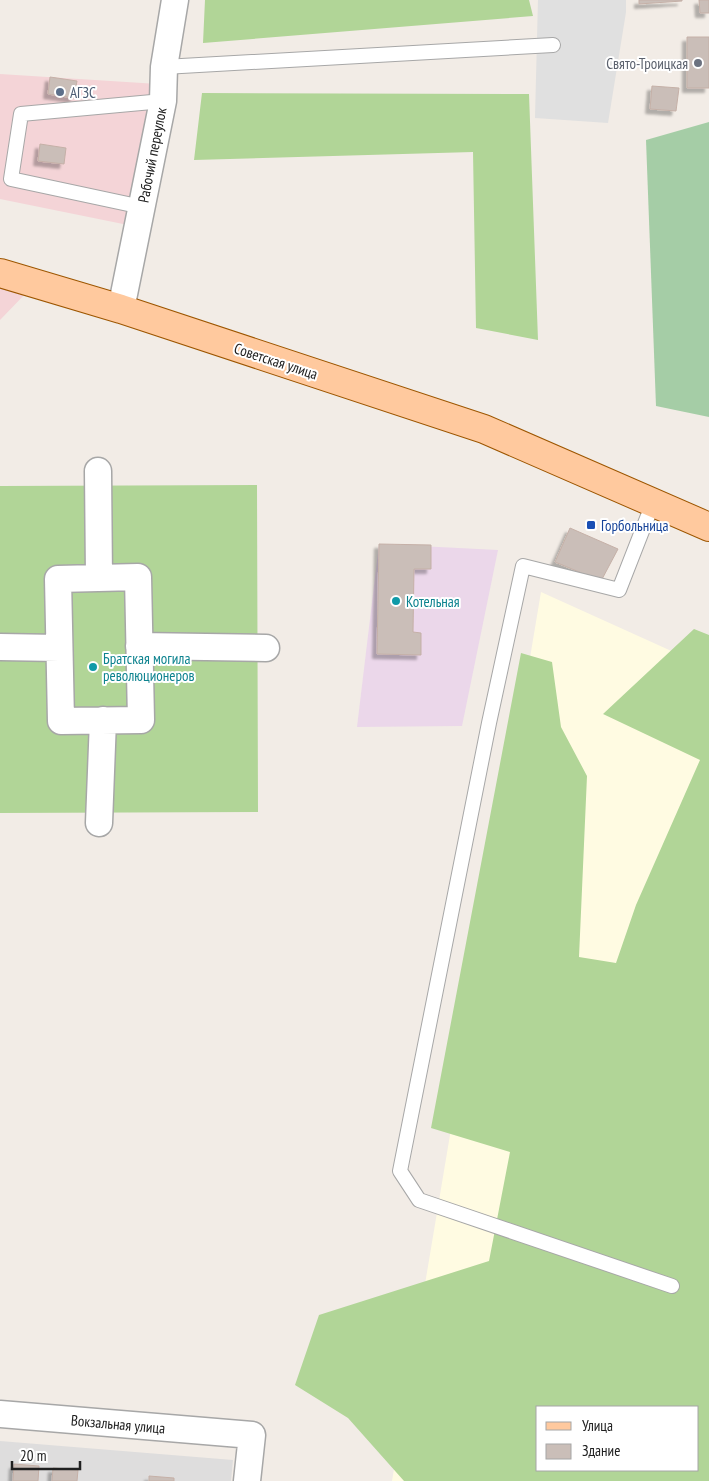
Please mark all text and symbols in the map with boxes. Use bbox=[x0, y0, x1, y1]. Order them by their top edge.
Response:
place label: Свято-Троицкая bbox=[606, 54, 688, 73]
marker: Свято-Троицкая bbox=[692, 57, 704, 69]
place label: АГЗС bbox=[70, 83, 96, 102]
marker: АГЗС bbox=[54, 86, 66, 98]
street label: Рабочий переулок bbox=[133, 106, 171, 204]
street label: Советская улица bbox=[232, 339, 320, 383]
place label: Горбольница bbox=[601, 516, 668, 535]
marker: Горбольница bbox=[585, 519, 597, 531]
place label: Котельная bbox=[406, 592, 460, 611]
marker: Котельная bbox=[390, 595, 402, 607]
place label: Братская могила революционеров bbox=[103, 649, 195, 685]
marker: Братская могила революционеров bbox=[87, 661, 99, 673]
legend bbox=[536, 1406, 699, 1471]
street label: Вокзальная улица bbox=[70, 1410, 166, 1438]
text: Улица bbox=[582, 1416, 613, 1435]
scale bar bbox=[12, 1438, 80, 1470]
text: Здание bbox=[582, 1441, 620, 1460]
text: 20 m bbox=[20, 1446, 46, 1465]

